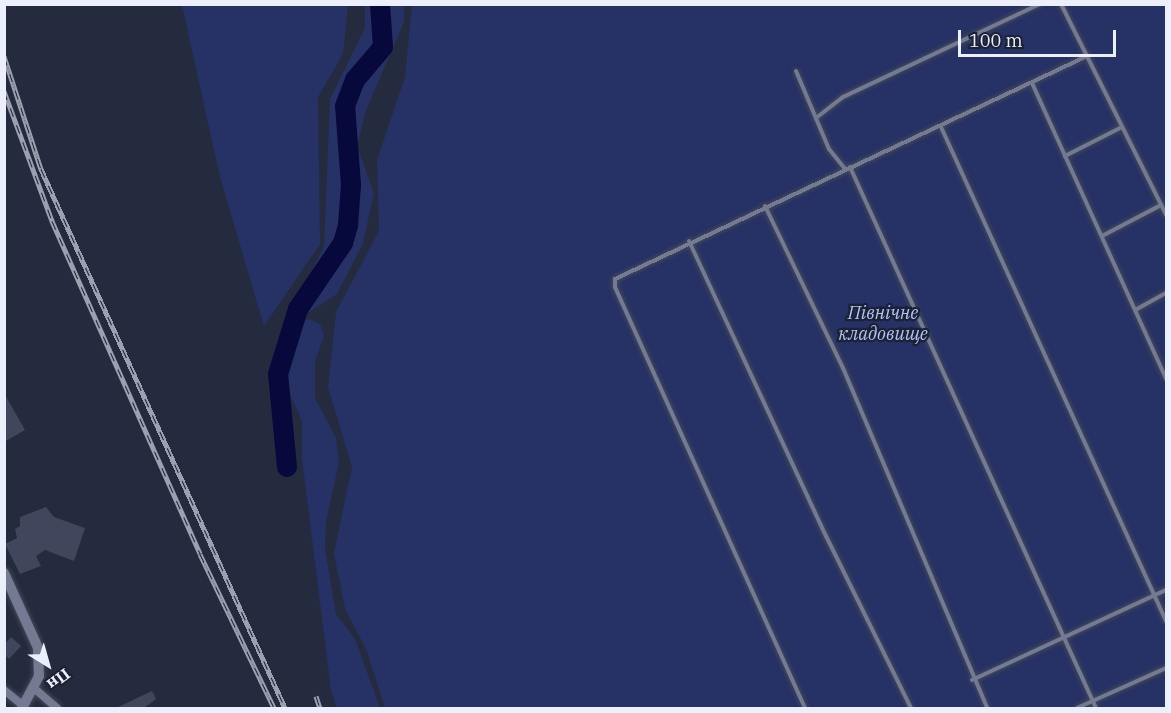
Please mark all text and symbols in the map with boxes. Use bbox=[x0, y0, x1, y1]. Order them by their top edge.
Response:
scale bar bbox=[961, 18, 1118, 56]
text: 100 m bbox=[969, 29, 1023, 52]
park label: Північне кладовище bbox=[838, 303, 928, 346]
north arrow bbox=[18, 635, 78, 695]
text: Пн bbox=[43, 664, 74, 695]

